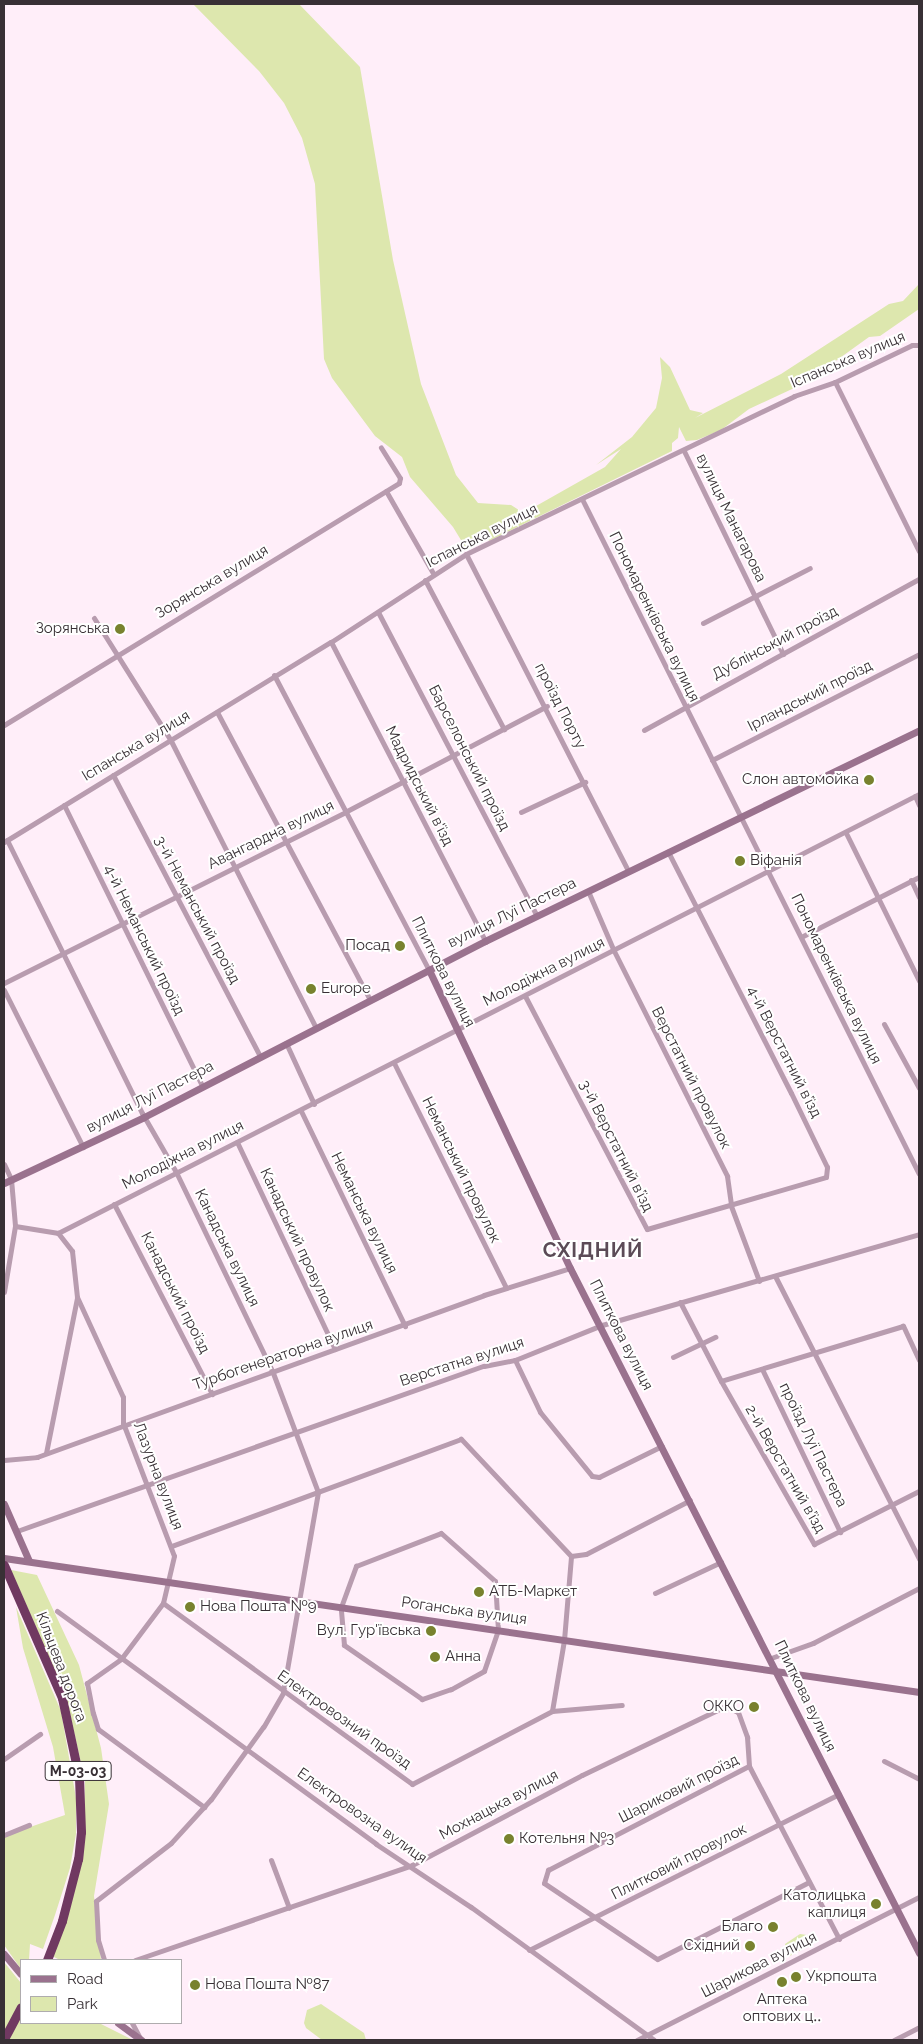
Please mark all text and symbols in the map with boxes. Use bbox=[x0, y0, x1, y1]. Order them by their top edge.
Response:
street label: Іспанська вулиця bbox=[788, 328, 908, 392]
street label: вулиця Манагарова bbox=[692, 451, 770, 585]
street label: Іспанська вулиця bbox=[423, 500, 541, 572]
street label: Пономаренківська вулиця bbox=[605, 529, 703, 705]
street label: Зорянська вулиця bbox=[152, 541, 272, 623]
street label: Дублінський проїзд bbox=[709, 602, 841, 684]
place label: Зорянська bbox=[36, 620, 110, 638]
marker: Зорянська bbox=[114, 623, 126, 635]
street label: Ірландський проїзд bbox=[745, 657, 875, 735]
street label: проїзд Порту bbox=[531, 660, 589, 752]
street label: Барселонський проїзд bbox=[424, 682, 514, 834]
street label: Іспанська вулиця bbox=[79, 707, 193, 785]
street label: Мадридський в'їзд bbox=[381, 723, 457, 849]
place label: Слон автомойка bbox=[742, 771, 859, 789]
marker: Слон автомойка bbox=[863, 774, 875, 786]
street label: Авангардна вулиця bbox=[205, 797, 337, 873]
street label: 3-й Неманський проїзд bbox=[150, 833, 244, 987]
place label: Віфанія bbox=[750, 852, 802, 870]
marker: Віфанія bbox=[734, 855, 746, 867]
street label: 4-й Неманський проїзд bbox=[100, 862, 188, 1018]
street label: вулиця Луї Пастера bbox=[445, 874, 579, 952]
street label: Пономаренківська вулиця bbox=[787, 891, 885, 1067]
street label: Плиткова вулиця bbox=[407, 914, 479, 1030]
street label: Молодіжна вулиця bbox=[480, 934, 608, 1010]
place label: Посад bbox=[345, 937, 390, 955]
marker: Посад bbox=[394, 940, 406, 952]
place label: Europe bbox=[321, 980, 371, 998]
marker: Europe bbox=[305, 983, 317, 995]
street label: 4-й Верстатний в’їзд bbox=[743, 983, 825, 1121]
street label: Верстатний провулок bbox=[647, 1004, 735, 1152]
street label: вулиця Луї Пастера bbox=[83, 1057, 217, 1137]
street label: 3-й Верстатний в’їзд bbox=[575, 1077, 657, 1215]
street label: Неманський провулок bbox=[418, 1094, 504, 1246]
street label: Молодіжна вулиця bbox=[119, 1117, 247, 1193]
street label: Неманська вулиця bbox=[327, 1149, 401, 1277]
street label: Канадський провулок bbox=[256, 1165, 338, 1315]
street label: Канадська вулиця bbox=[191, 1186, 263, 1310]
street label: Канадський проїзд bbox=[137, 1229, 213, 1357]
district label: СХІДНИЙ bbox=[542, 1238, 644, 1262]
street label: Плиткова вулиця bbox=[585, 1277, 657, 1393]
street label: Турбогенераторна вулиця bbox=[191, 1316, 375, 1394]
street label: Верстатна вулиця bbox=[398, 1333, 526, 1391]
street label: проїзд Луї Пастера bbox=[775, 1380, 851, 1510]
street label: 2-й Верстатний в’їзд bbox=[741, 1402, 829, 1536]
street label: Лазурна вулиця bbox=[129, 1419, 187, 1533]
place label: АТБ-Маркет bbox=[489, 1583, 577, 1601]
marker: АТБ-Маркет bbox=[473, 1586, 485, 1598]
street label: Роганська вулиця bbox=[400, 1593, 528, 1629]
place label: Нова Пошта №9 bbox=[200, 1598, 316, 1616]
marker: Нова Пошта №9 bbox=[184, 1601, 196, 1613]
street label: Кільцева дорога bbox=[32, 1610, 90, 1724]
place label: Вул. Гур'ївська bbox=[317, 1622, 421, 1640]
marker: Вул. Гур'ївська bbox=[425, 1625, 437, 1637]
street label: Плиткова вулиця bbox=[770, 1637, 840, 1755]
place label: Анна bbox=[445, 1648, 481, 1666]
marker: Анна bbox=[429, 1651, 441, 1663]
street label: Електровозний проїзд bbox=[274, 1667, 414, 1773]
place label: ОККО bbox=[703, 1698, 744, 1716]
marker: ОККО bbox=[748, 1701, 760, 1713]
street label: Шариковий проїзд bbox=[616, 1751, 742, 1827]
road number: М-03-03 bbox=[44, 1760, 112, 1782]
street label: Електровозна вулиця bbox=[294, 1764, 430, 1868]
street label: Мохнацька вулиця bbox=[436, 1766, 562, 1844]
street label: Плитковий провулок bbox=[608, 1820, 750, 1904]
place label: Котельня №3 bbox=[519, 1830, 614, 1848]
marker: Котельня №3 bbox=[503, 1833, 515, 1845]
place label: Католицька каплиця bbox=[783, 1886, 866, 1921]
marker: Католицька каплиця bbox=[870, 1898, 882, 1910]
place label: Благо bbox=[722, 1918, 763, 1936]
marker: Благо bbox=[767, 1921, 779, 1933]
street label: Шарикова вулиця bbox=[698, 1928, 820, 2002]
place label: Східний bbox=[684, 1937, 740, 1955]
marker: Східний bbox=[744, 1940, 756, 1952]
legend bbox=[20, 1959, 182, 2024]
place label: Укрпошта bbox=[806, 1968, 877, 1986]
text: Road bbox=[67, 1970, 103, 1988]
marker: Укрпошта bbox=[790, 1971, 802, 1983]
place label: Нова Пошта №87 bbox=[205, 1976, 330, 1994]
marker: Аптека оптових ц‥ bbox=[776, 1976, 788, 1988]
marker: Нова Пошта №87 bbox=[189, 1979, 201, 1991]
place label: Аптека оптових ц‥ bbox=[743, 1990, 821, 2025]
text: Park bbox=[67, 1995, 98, 2013]

